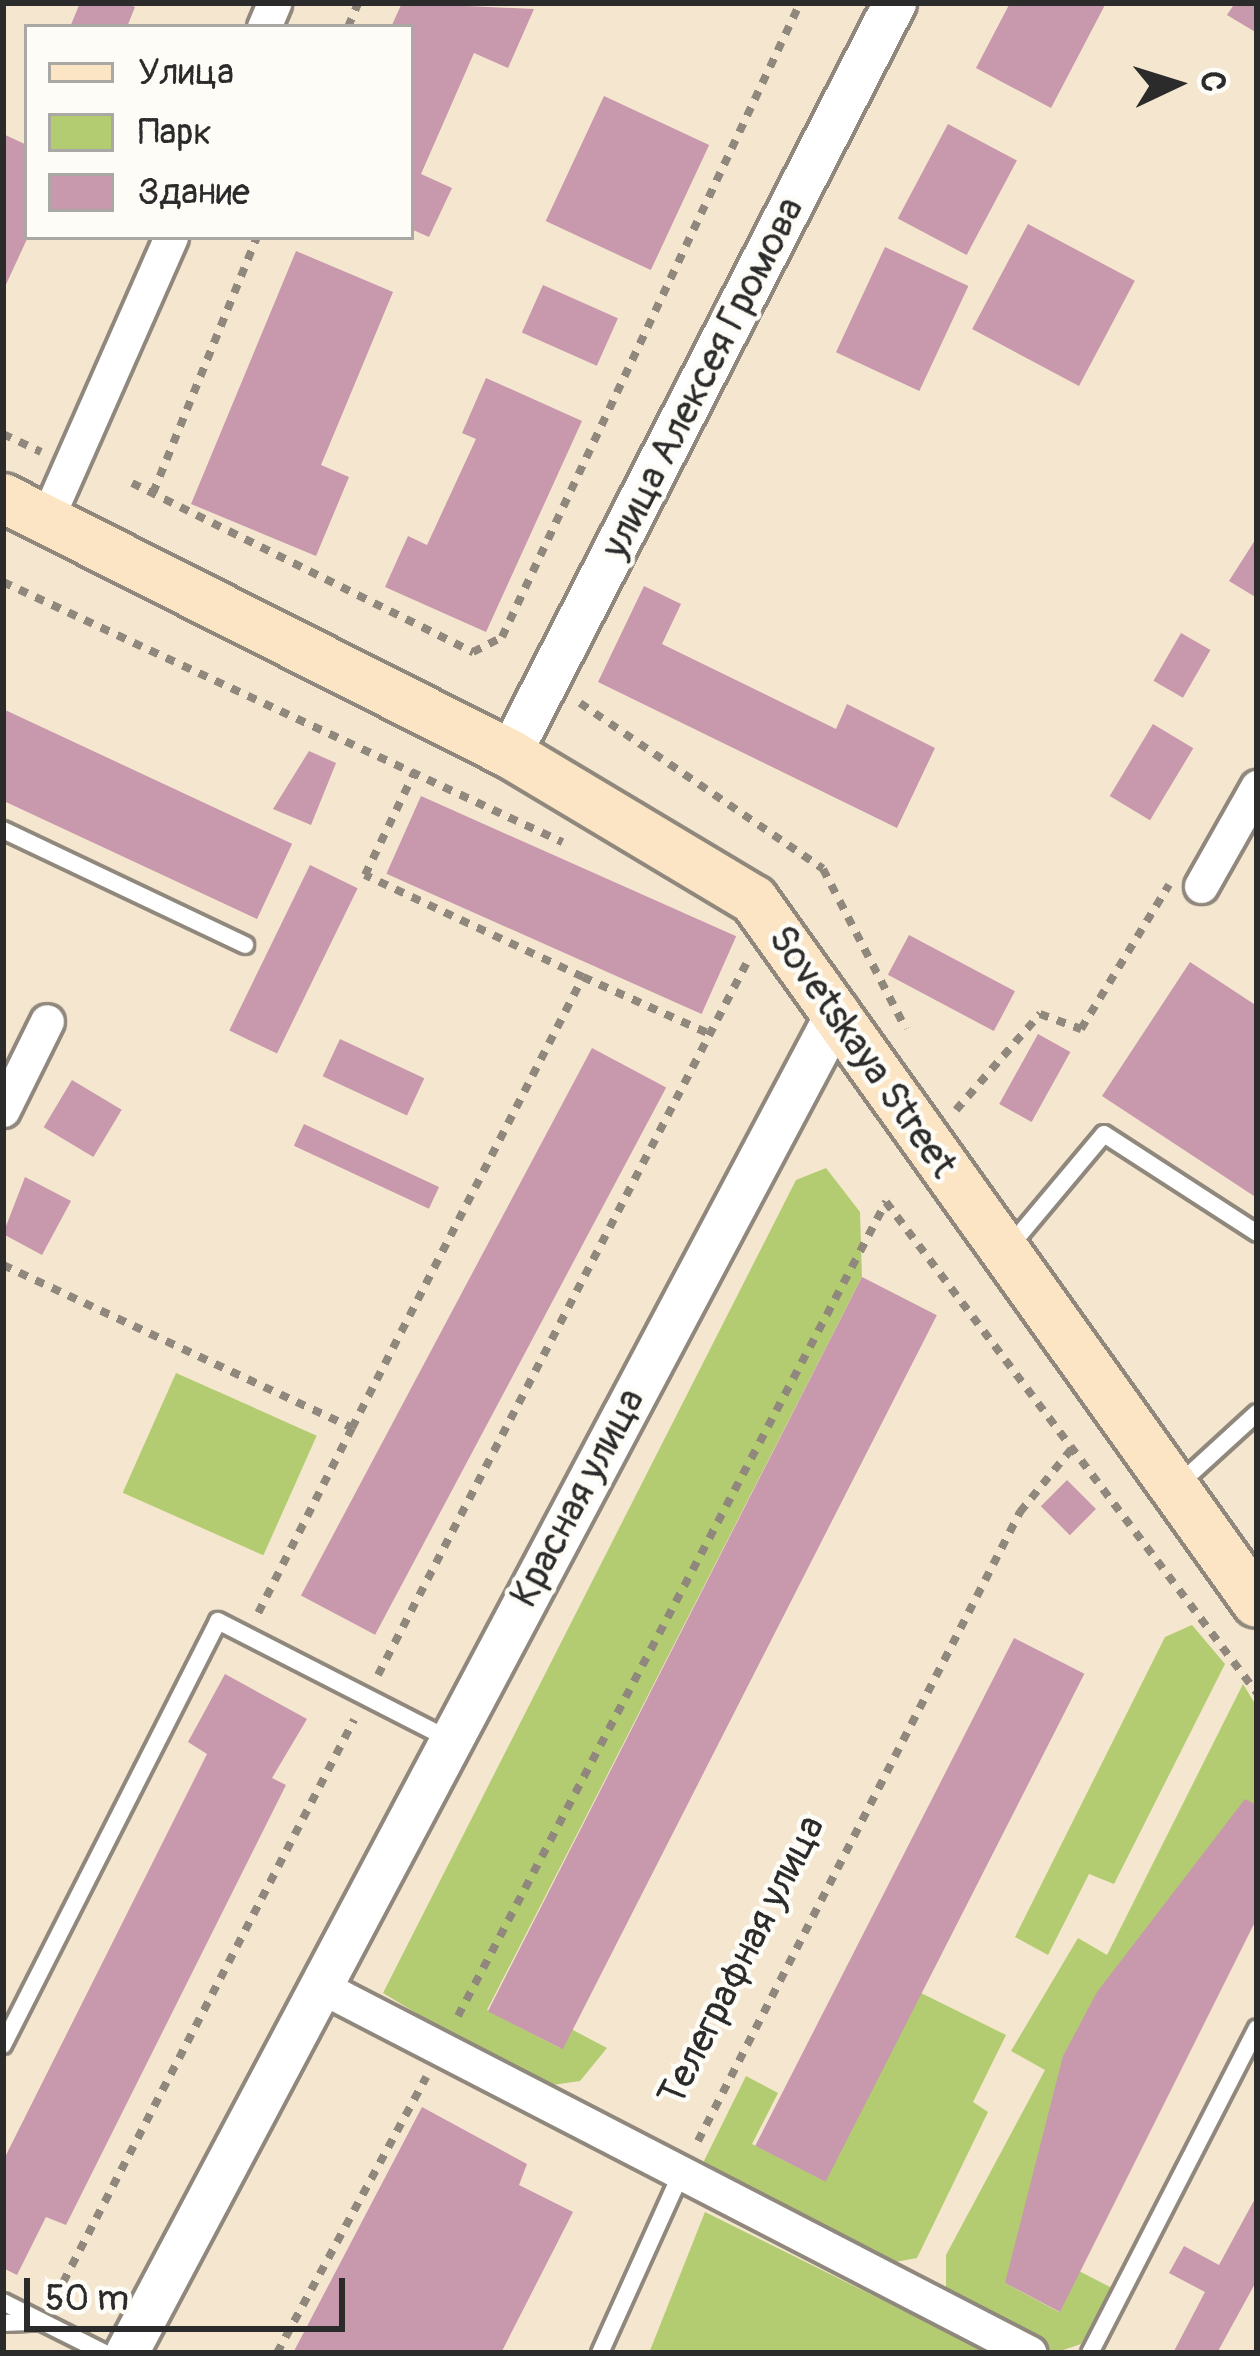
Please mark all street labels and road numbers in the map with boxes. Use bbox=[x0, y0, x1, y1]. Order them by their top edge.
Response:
street label: улица Алексея Громова bbox=[592, 190, 814, 566]
street label: Sovetskaya Street bbox=[758, 917, 966, 1187]
street label: Красная улица bbox=[501, 1381, 655, 1615]
street label: Телеграфная улица bbox=[649, 1808, 835, 2114]

